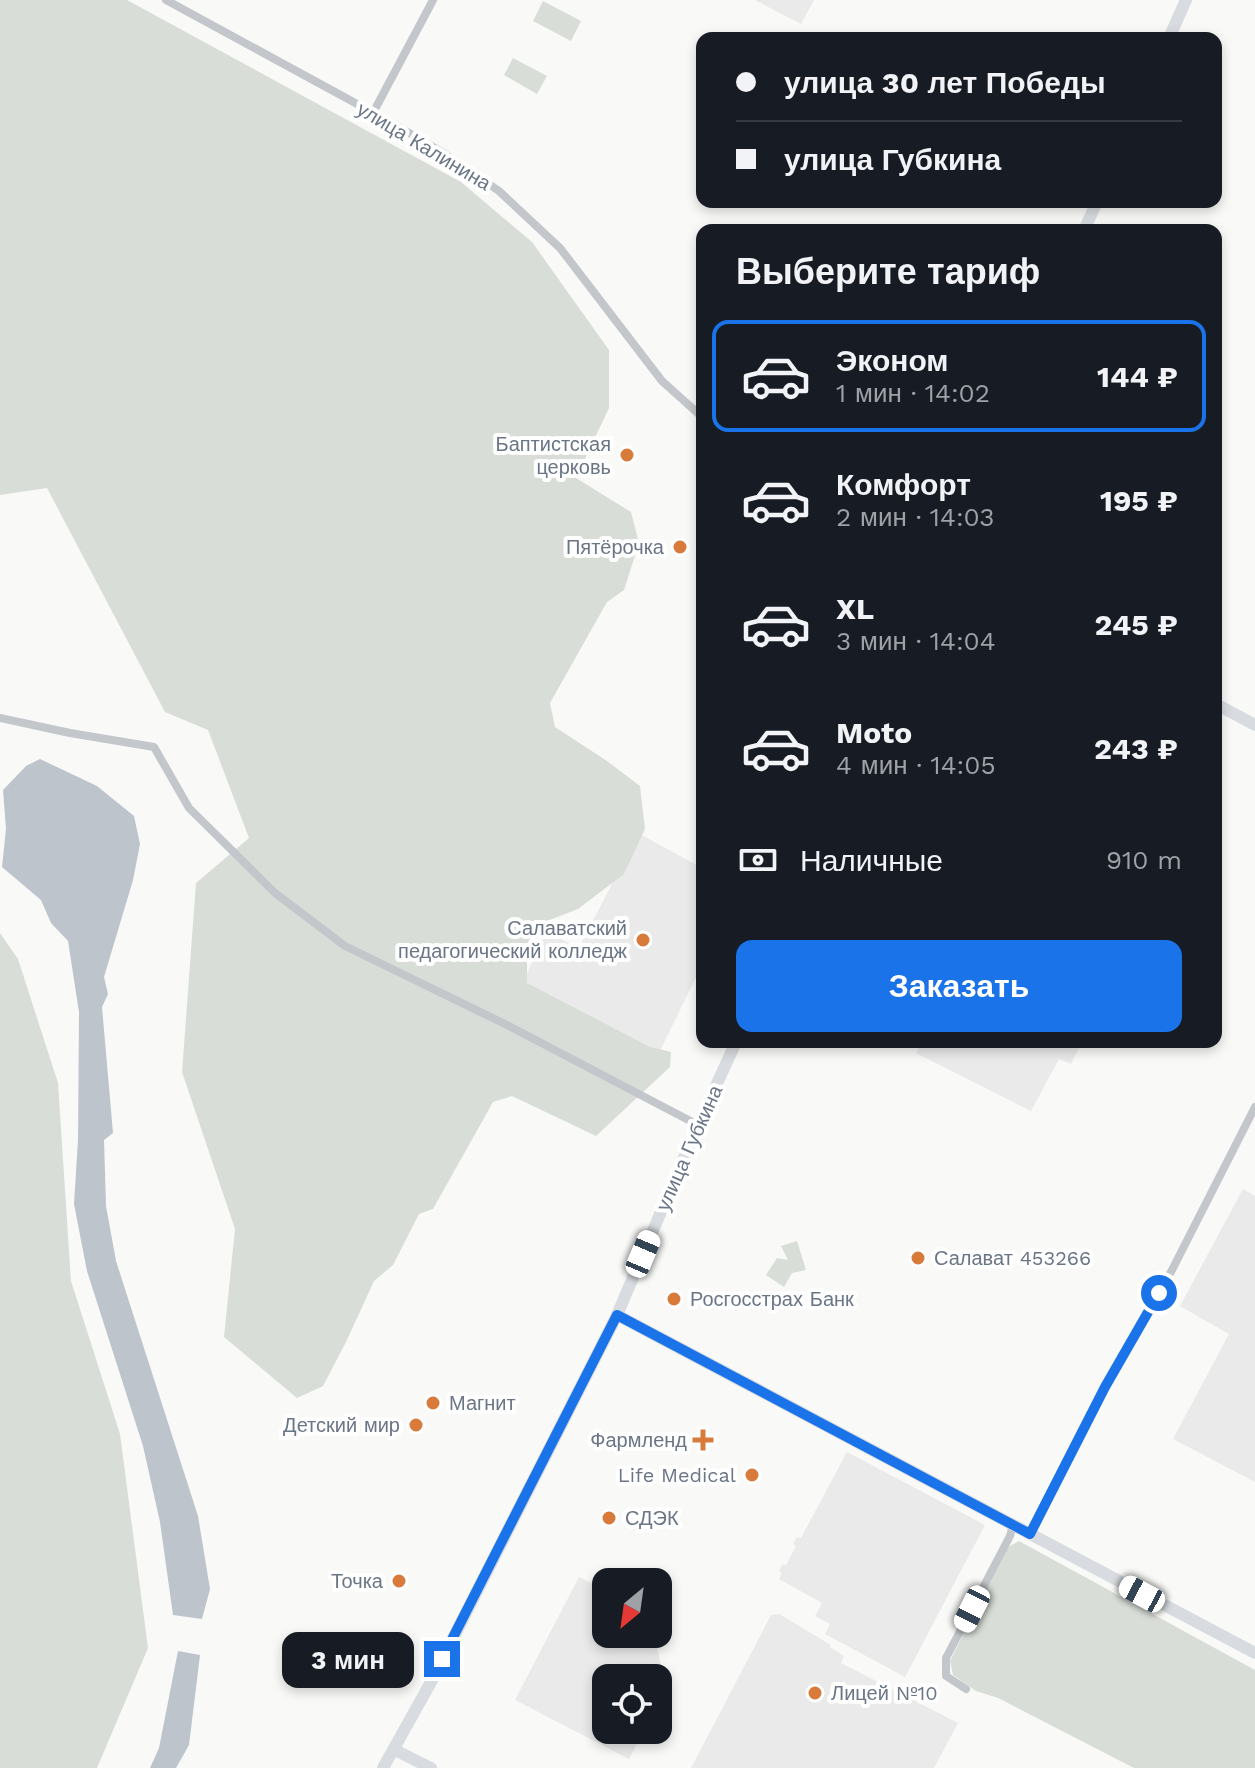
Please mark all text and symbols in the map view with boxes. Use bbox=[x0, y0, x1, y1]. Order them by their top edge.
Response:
text: улица 30 лет Победы bbox=[784, 65, 1106, 100]
street label: улица Калинина bbox=[353, 97, 496, 196]
text: улица Губкина bbox=[784, 142, 1001, 177]
text: Выберите тариф bbox=[736, 251, 1040, 293]
icon: car bbox=[740, 340, 812, 412]
text: Эконом bbox=[836, 343, 949, 378]
text: 144 ₽ bbox=[1097, 359, 1178, 394]
text: 1 мин · 14:02 bbox=[836, 378, 990, 408]
place label: Баптистская церковь bbox=[496, 432, 611, 479]
marker: Баптистская церковь bbox=[618, 446, 636, 464]
icon: car bbox=[740, 464, 812, 536]
text: Комфорт bbox=[836, 467, 971, 502]
text: 195 ₽ bbox=[1100, 483, 1178, 518]
text: 2 мин · 14:03 bbox=[836, 502, 994, 532]
place label: Пятёрочка bbox=[566, 535, 665, 559]
marker: Пятёрочка bbox=[671, 538, 689, 556]
icon: car bbox=[740, 588, 812, 660]
text: XL bbox=[836, 591, 874, 626]
text: 245 ₽ bbox=[1094, 607, 1178, 642]
text: 3 мин · 14:04 bbox=[836, 626, 996, 656]
icon: car bbox=[740, 712, 812, 784]
text: Moto bbox=[836, 715, 912, 750]
text: 243 ₽ bbox=[1094, 731, 1178, 766]
text: 4 мин · 14:05 bbox=[836, 750, 996, 780]
icon: cash bbox=[736, 838, 780, 882]
text: Наличные bbox=[800, 843, 943, 878]
text: 910 m bbox=[1106, 845, 1182, 875]
place label: Салаватский педагогический колледж bbox=[398, 916, 628, 963]
marker: Салаватский педагогический колледж bbox=[634, 931, 652, 949]
button: Заказать bbox=[736, 940, 1182, 1032]
street label: улица Губкина bbox=[651, 1081, 728, 1215]
car bbox=[623, 1227, 663, 1281]
place label: Салават 453266 bbox=[934, 1246, 1091, 1270]
marker: Салават 453266 bbox=[909, 1249, 927, 1267]
route start bbox=[1141, 1275, 1177, 1311]
place label: Росгосстрах Банк bbox=[690, 1287, 854, 1311]
marker: Росгосстрах Банк bbox=[665, 1290, 683, 1308]
place label: Магнит bbox=[449, 1391, 516, 1415]
marker: Магнит bbox=[424, 1394, 442, 1412]
place label: Детский мир bbox=[283, 1413, 400, 1437]
marker: Детский мир bbox=[407, 1416, 425, 1434]
place label: Фармленд bbox=[590, 1428, 687, 1452]
marker: Фармленд bbox=[694, 1431, 712, 1449]
place label: Life Medical bbox=[618, 1463, 736, 1487]
marker: Life Medical bbox=[743, 1466, 761, 1484]
place label: СДЭК bbox=[625, 1506, 679, 1530]
marker: СДЭК bbox=[600, 1509, 618, 1527]
north arrow bbox=[592, 1568, 672, 1648]
map controls bbox=[592, 1568, 672, 1744]
place label: Точка bbox=[331, 1569, 384, 1593]
marker: Точка bbox=[390, 1572, 408, 1590]
car bbox=[1115, 1572, 1169, 1616]
car bbox=[950, 1582, 994, 1636]
callout: 3 мин bbox=[282, 1631, 414, 1687]
route end bbox=[424, 1641, 460, 1677]
text: 3 мин bbox=[311, 1645, 385, 1675]
button: locate bbox=[592, 1664, 672, 1744]
place label: Лицей №10 bbox=[831, 1681, 938, 1705]
marker: Лицей №10 bbox=[806, 1684, 824, 1702]

